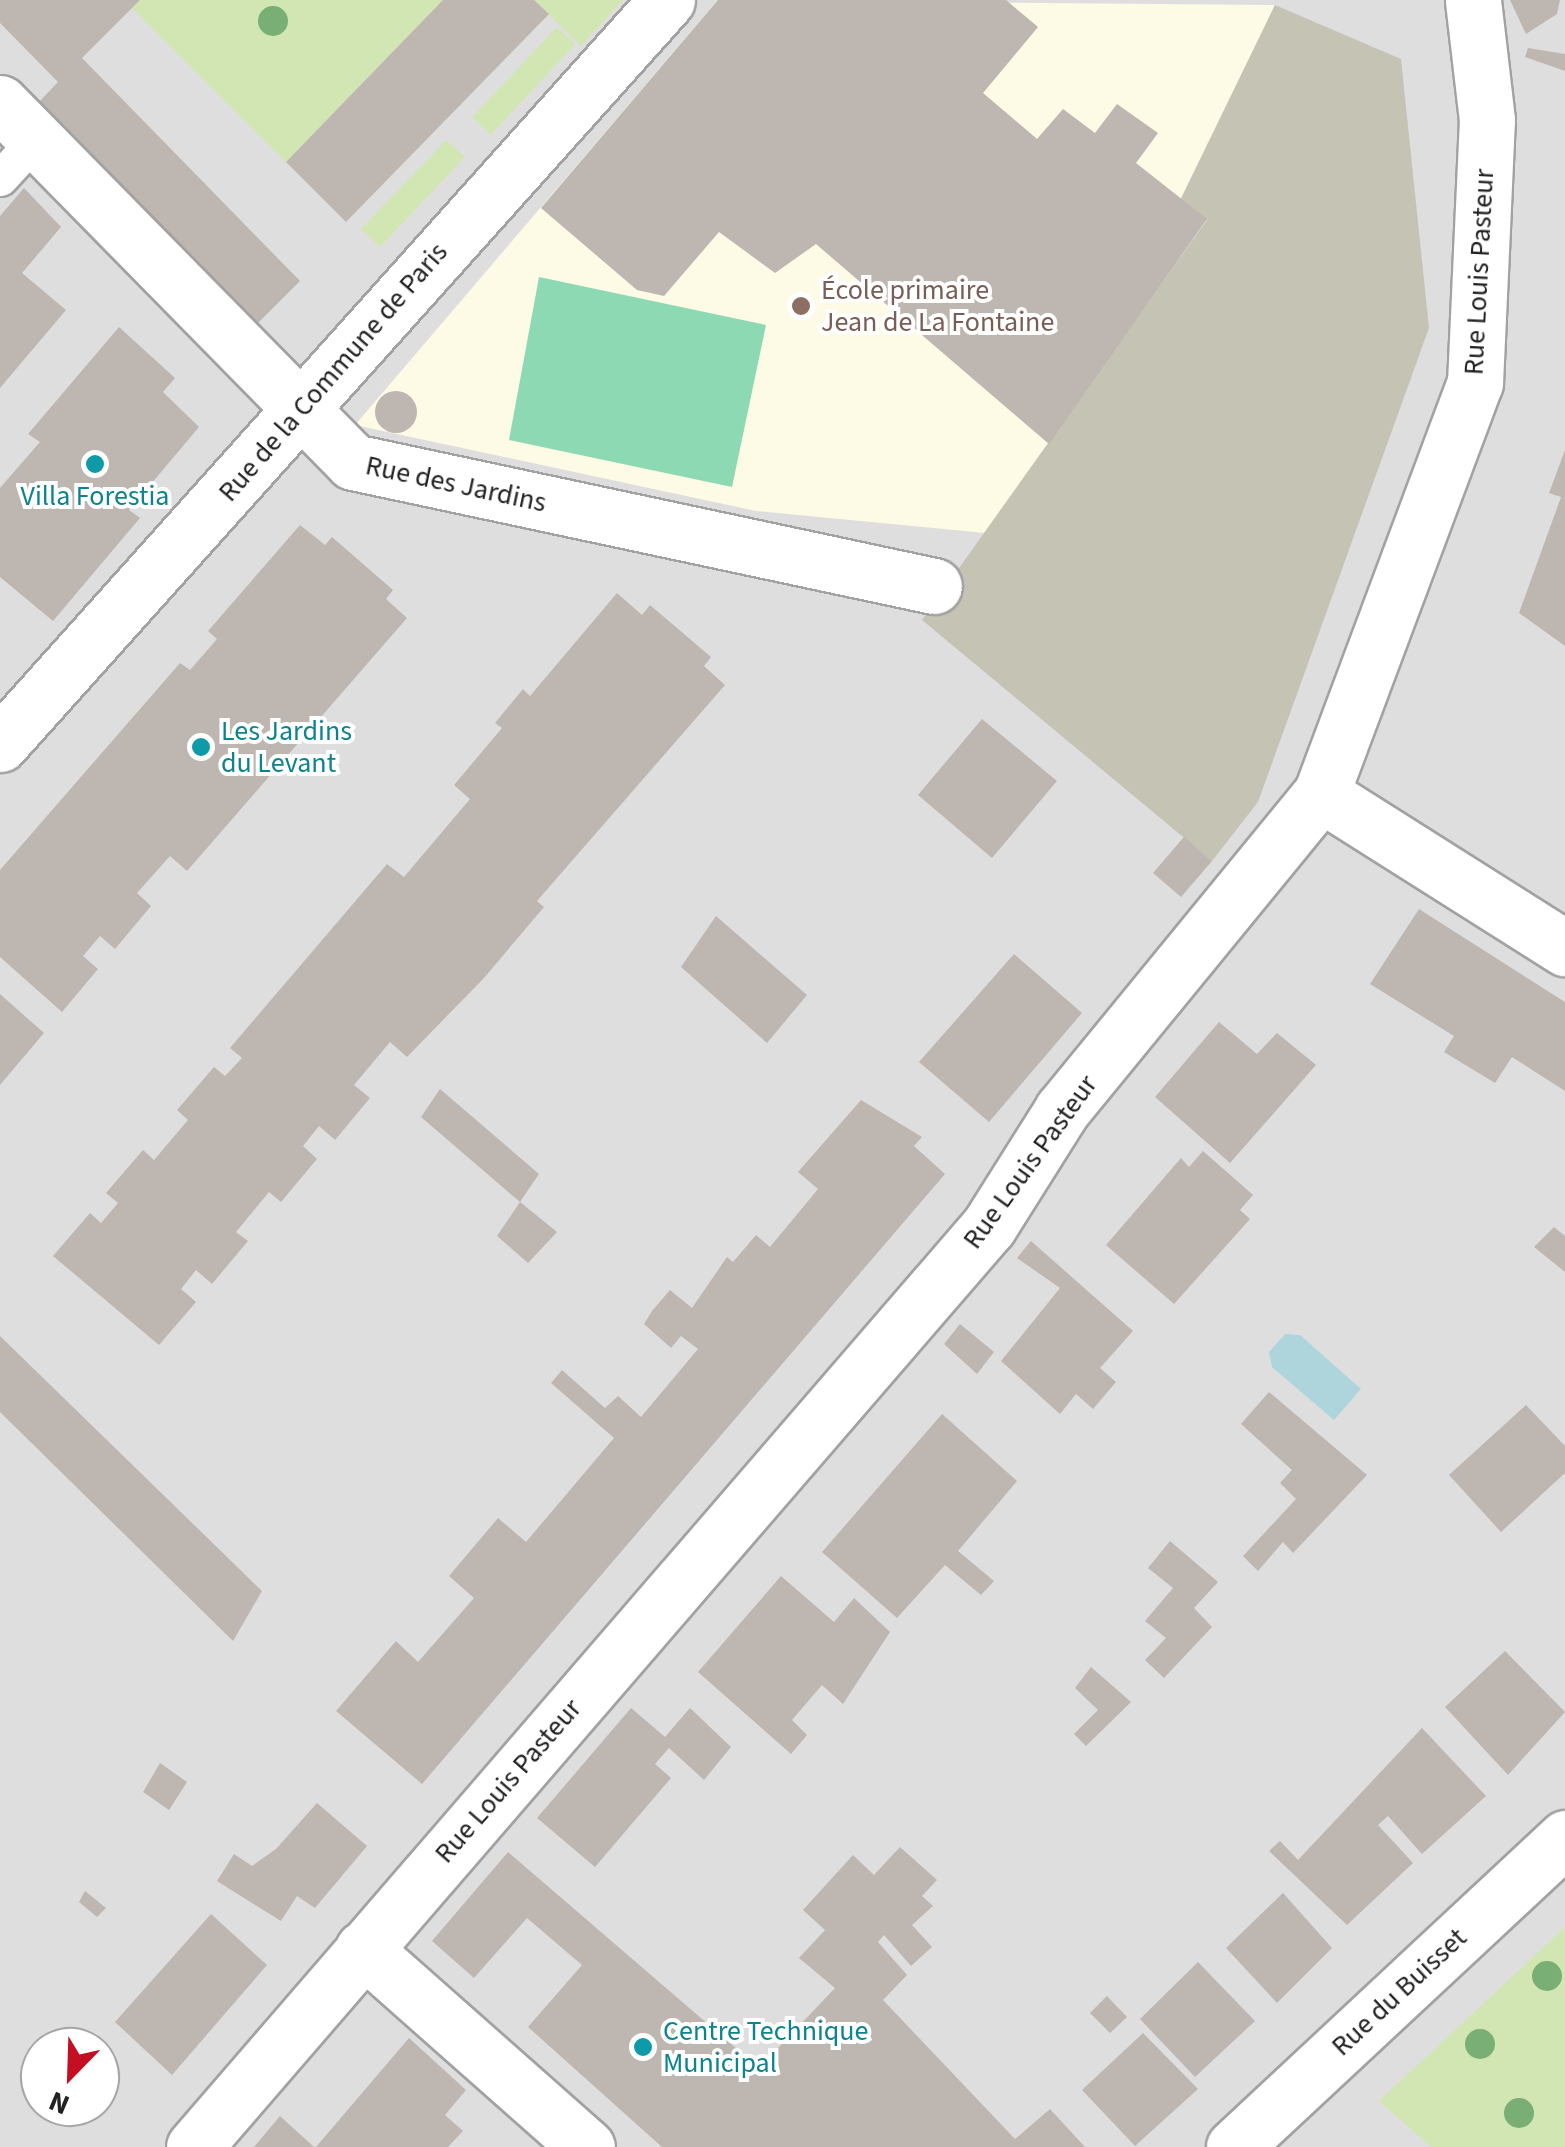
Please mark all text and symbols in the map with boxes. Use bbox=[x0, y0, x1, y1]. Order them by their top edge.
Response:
street label: Rue Louis Pasteur bbox=[1457, 168, 1501, 376]
street label: Rue de la Commune de Paris bbox=[211, 236, 455, 508]
place label: École primaire Jean de La Fontaine bbox=[821, 273, 1054, 339]
marker: École primaire Jean de La Fontaine bbox=[790, 295, 812, 317]
street label: Rue des Jardins bbox=[363, 448, 549, 520]
marker: Villa Forestia bbox=[84, 453, 106, 475]
place label: Villa Forestia bbox=[21, 479, 169, 513]
place label: Les Jardins du Levant bbox=[221, 714, 352, 780]
marker: Les Jardins du Levant bbox=[190, 736, 212, 758]
street label: Rue Louis Pasteur bbox=[956, 1069, 1104, 1255]
street label: Rue Louis Pasteur bbox=[428, 1692, 588, 1870]
street label: Rue du Buisset bbox=[1325, 1921, 1473, 2063]
place label: Centre Technique Municipal bbox=[663, 2014, 868, 2080]
north arrow bbox=[20, 2027, 120, 2127]
marker: Centre Technique Municipal bbox=[632, 2036, 654, 2058]
text: N bbox=[43, 2081, 75, 2125]

